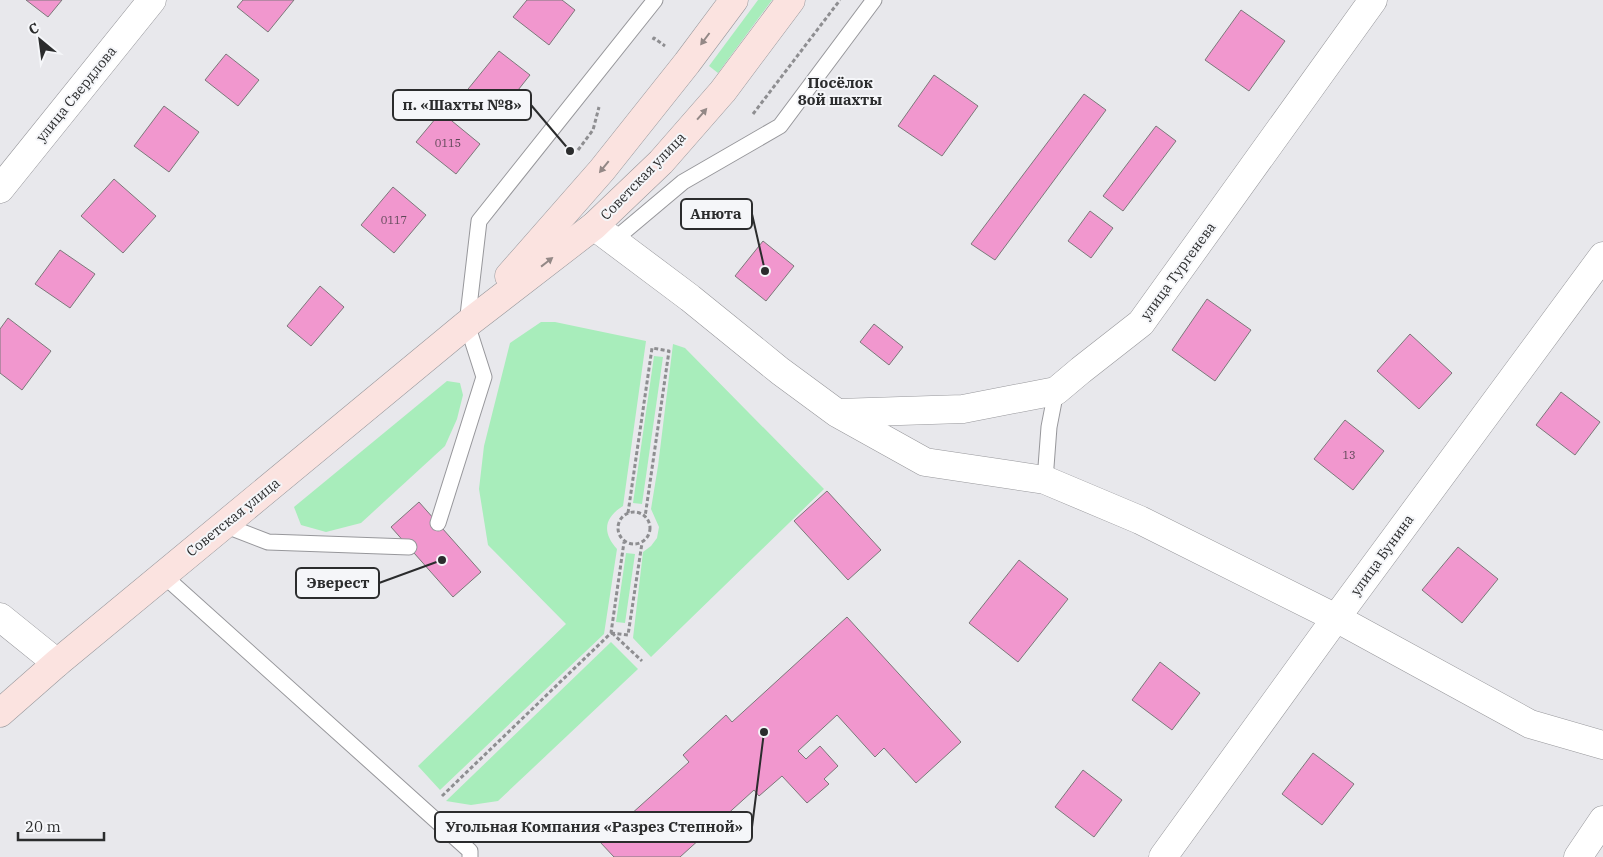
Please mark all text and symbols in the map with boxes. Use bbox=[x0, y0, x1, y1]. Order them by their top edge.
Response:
north arrow bbox=[15, 15, 65, 65]
text: С bbox=[25, 19, 42, 39]
one-way arrow bbox=[699, 32, 710, 45]
street label: улица Свердлова bbox=[32, 42, 120, 146]
district label: Посёлок 8ой шахты bbox=[798, 73, 882, 109]
callout: п. «Шахты №8» bbox=[393, 90, 531, 120]
text: п. «Шахты №8» bbox=[403, 95, 521, 114]
one-way arrow bbox=[697, 107, 708, 120]
street label: Советская улица bbox=[596, 128, 690, 224]
house number: 0115 bbox=[435, 136, 461, 150]
one-way arrow bbox=[599, 160, 610, 173]
callout: Анюта bbox=[681, 199, 752, 229]
text: Анюта bbox=[690, 204, 742, 223]
house number: 0117 bbox=[381, 213, 407, 227]
street label: улица Тургенева bbox=[1136, 218, 1220, 323]
one-way arrow bbox=[541, 257, 554, 267]
house number: 13 bbox=[1342, 448, 1356, 462]
street label: Советская улица bbox=[183, 473, 284, 560]
street label: улица Бунина bbox=[1346, 511, 1418, 599]
callout: Эверест bbox=[296, 568, 379, 598]
text: Эверест bbox=[307, 573, 369, 592]
scale bar bbox=[18, 810, 104, 842]
callout: Угольная Компания «Разрез Степной» bbox=[435, 812, 752, 842]
text: 20 m bbox=[25, 817, 61, 836]
text: Угольная Компания «Разрез Степной» bbox=[445, 817, 743, 836]

